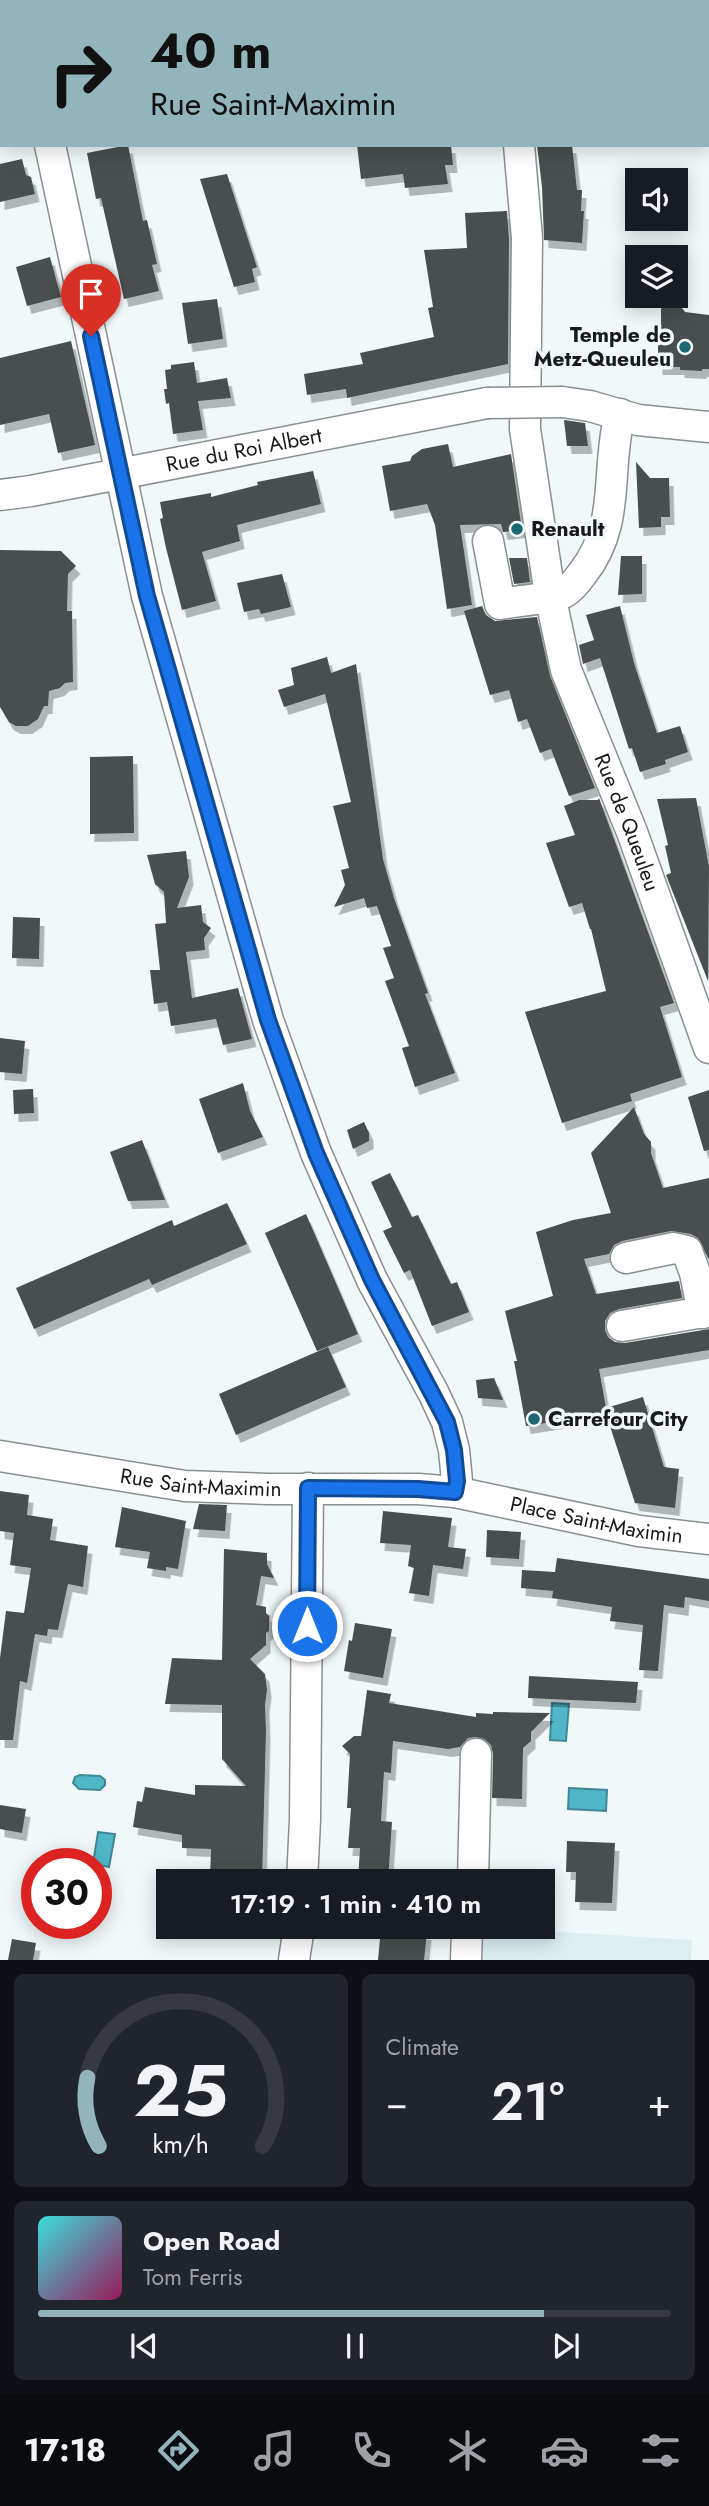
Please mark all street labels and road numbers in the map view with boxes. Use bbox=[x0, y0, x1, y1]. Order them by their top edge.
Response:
street label: Rue du Roi Albert bbox=[163, 420, 324, 480]
street label: Rue de Queuleu bbox=[587, 749, 667, 895]
street label: Rue Saint-Maximin bbox=[118, 1461, 281, 1504]
street label: Place Saint-Maximin bbox=[507, 1489, 685, 1551]

